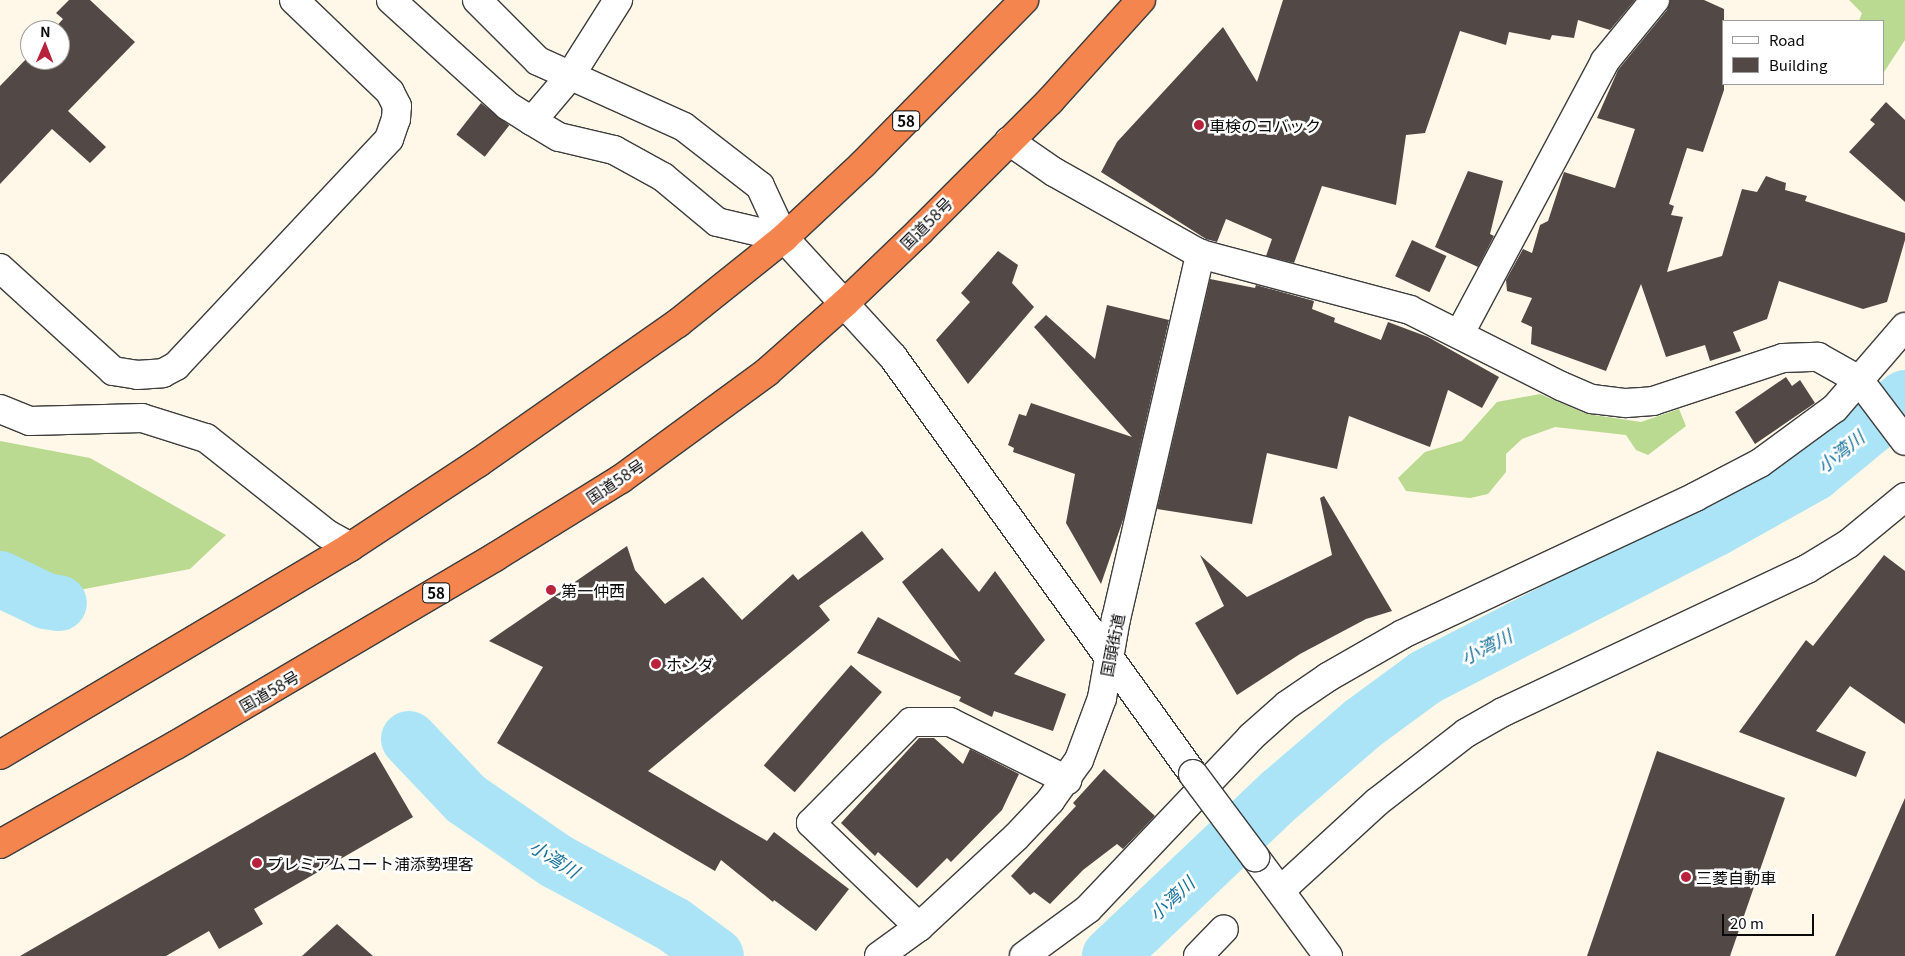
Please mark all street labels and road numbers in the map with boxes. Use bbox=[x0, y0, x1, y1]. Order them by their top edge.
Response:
road number: 58 bbox=[891, 108, 921, 134]
street label: 国道58号 bbox=[896, 193, 956, 253]
street label: 国道58号 bbox=[582, 455, 648, 507]
road number: 58 bbox=[421, 580, 451, 606]
street label: 国頭街道 bbox=[1096, 612, 1128, 678]
street label: 国道58号 bbox=[236, 666, 302, 716]

